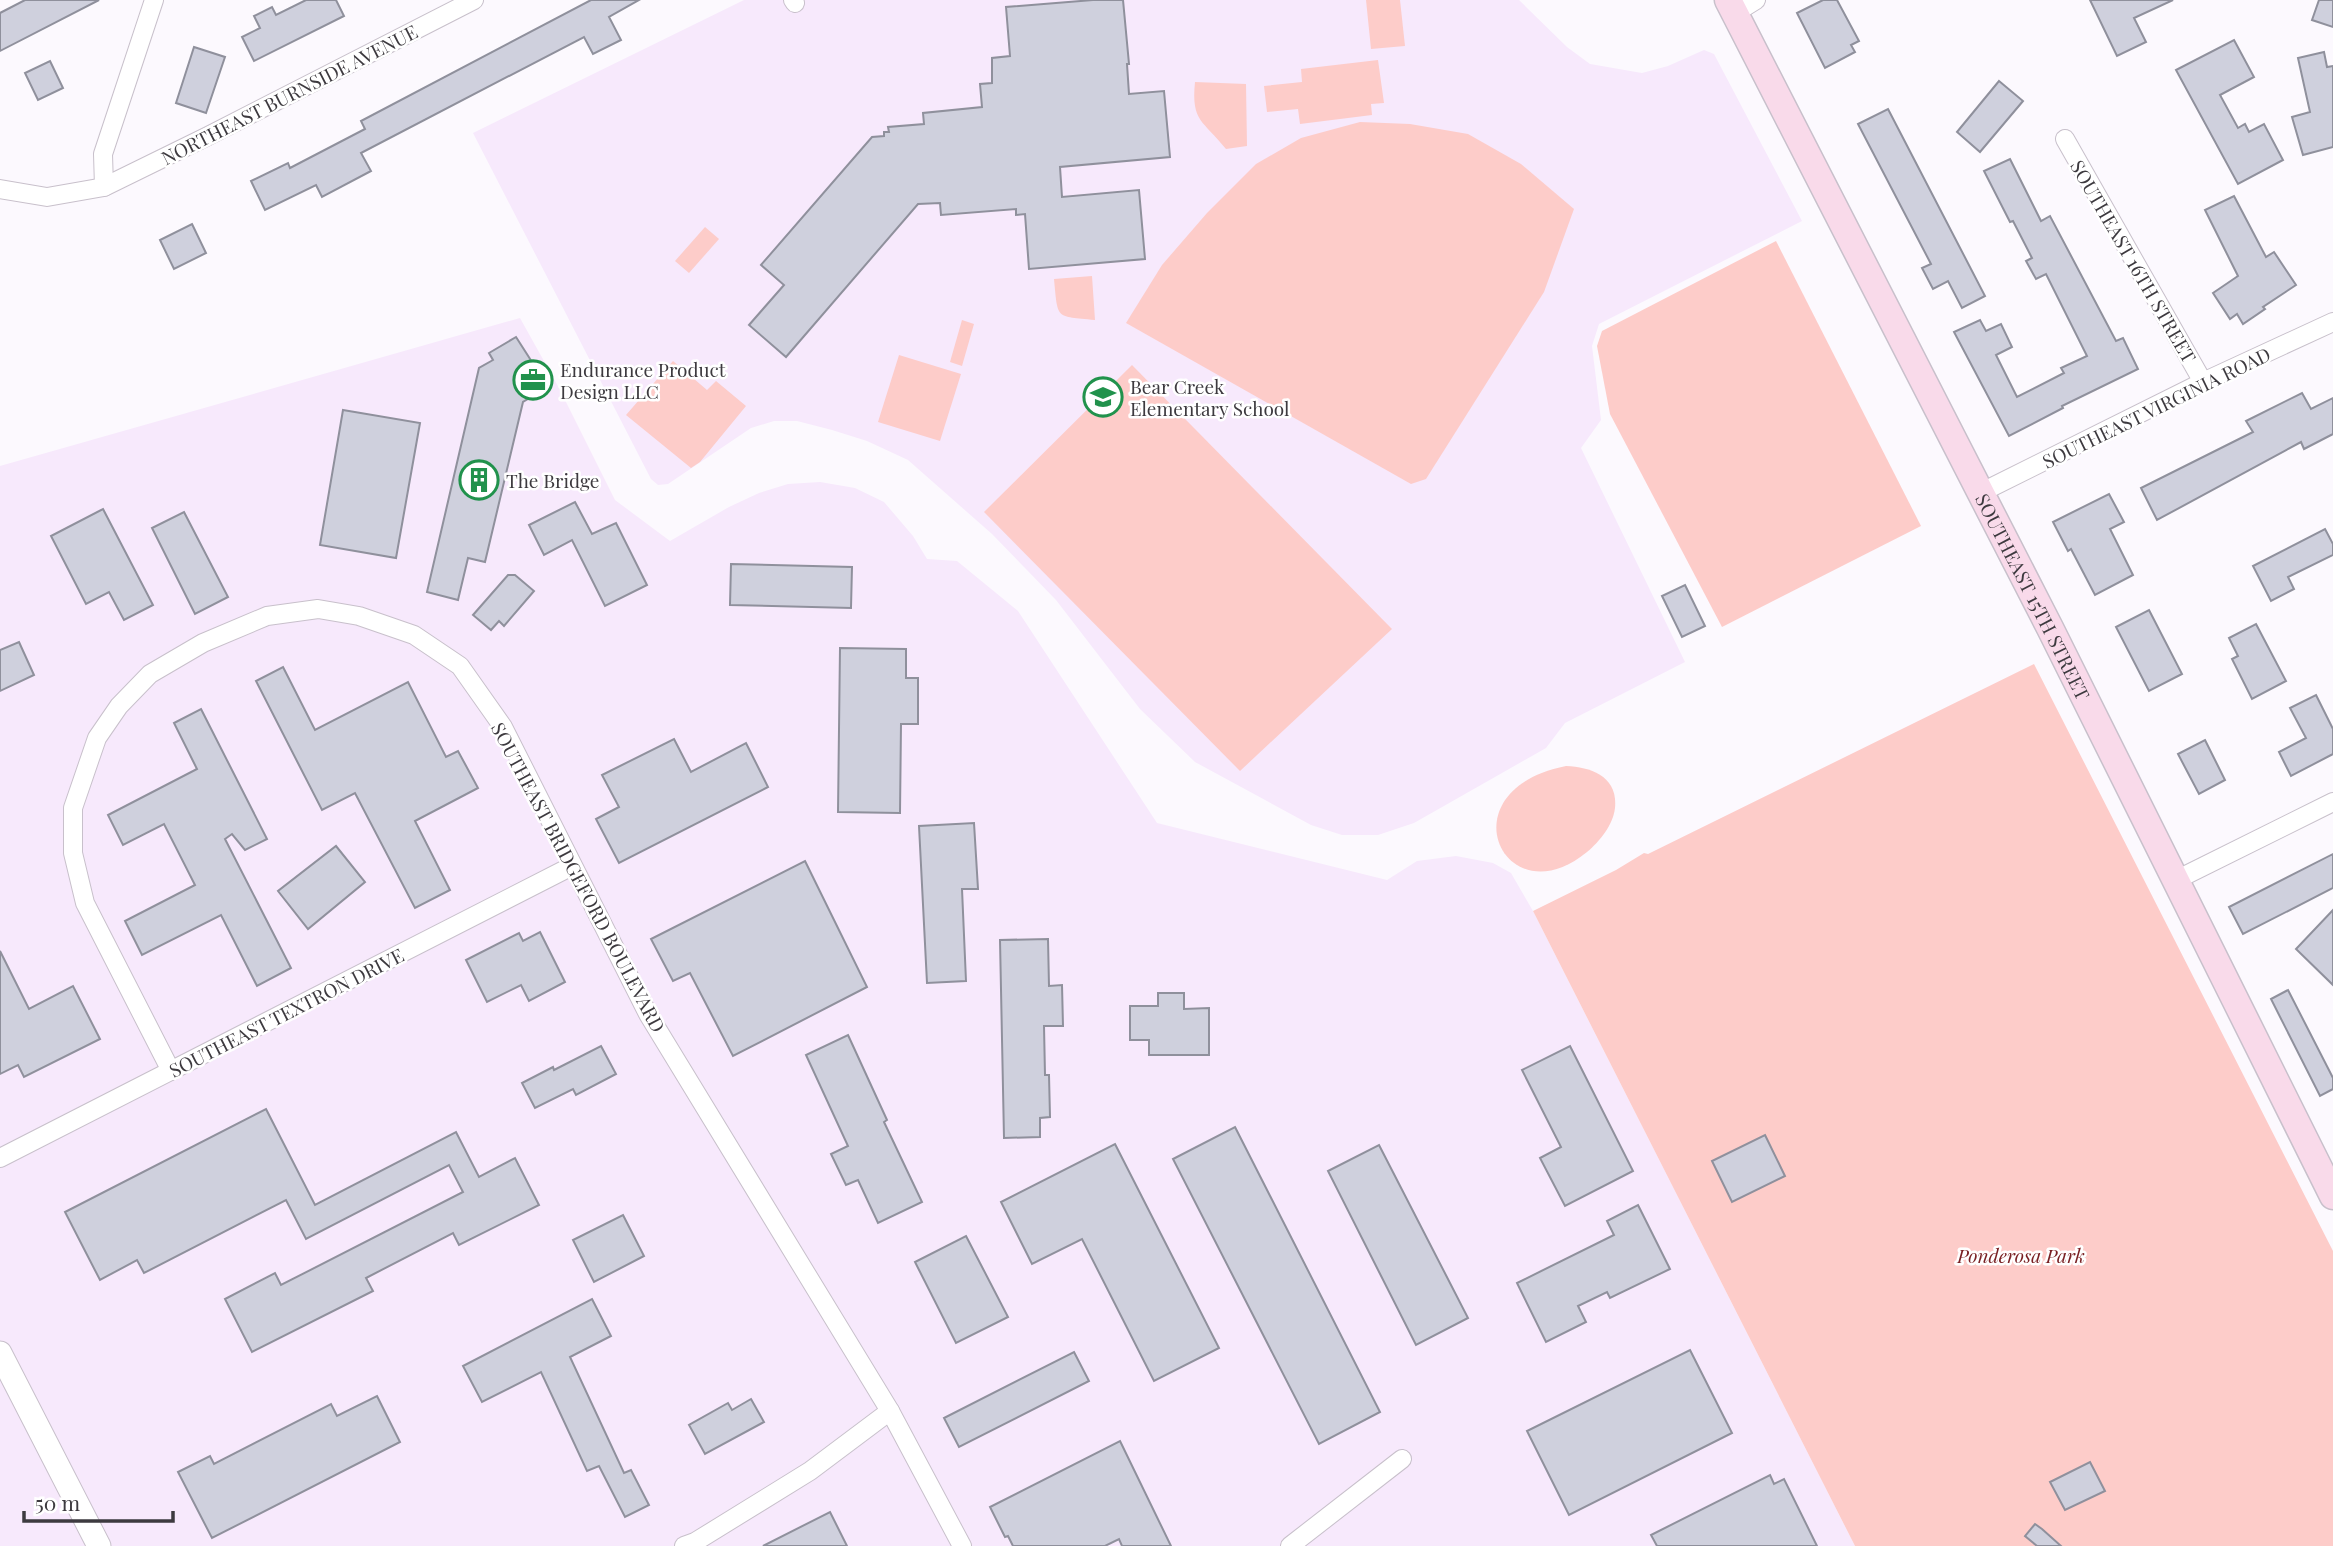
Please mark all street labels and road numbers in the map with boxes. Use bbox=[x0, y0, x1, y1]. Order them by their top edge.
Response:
street label: NORTHEAST BURNSIDE AVENUE bbox=[156, 18, 422, 170]
street label: SOUTHEAST 16TH STREET bbox=[2065, 155, 2203, 367]
street label: SOUTHEAST VIRGINIA ROAD bbox=[2037, 340, 2275, 474]
street label: SOUTHEAST 15TH STREET bbox=[1970, 489, 2097, 704]
street label: SOUTHEAST BRIDGEFORD BOULEVARD bbox=[486, 717, 672, 1037]
street label: SOUTHEAST TEXTRON DRIVE bbox=[164, 941, 408, 1083]

